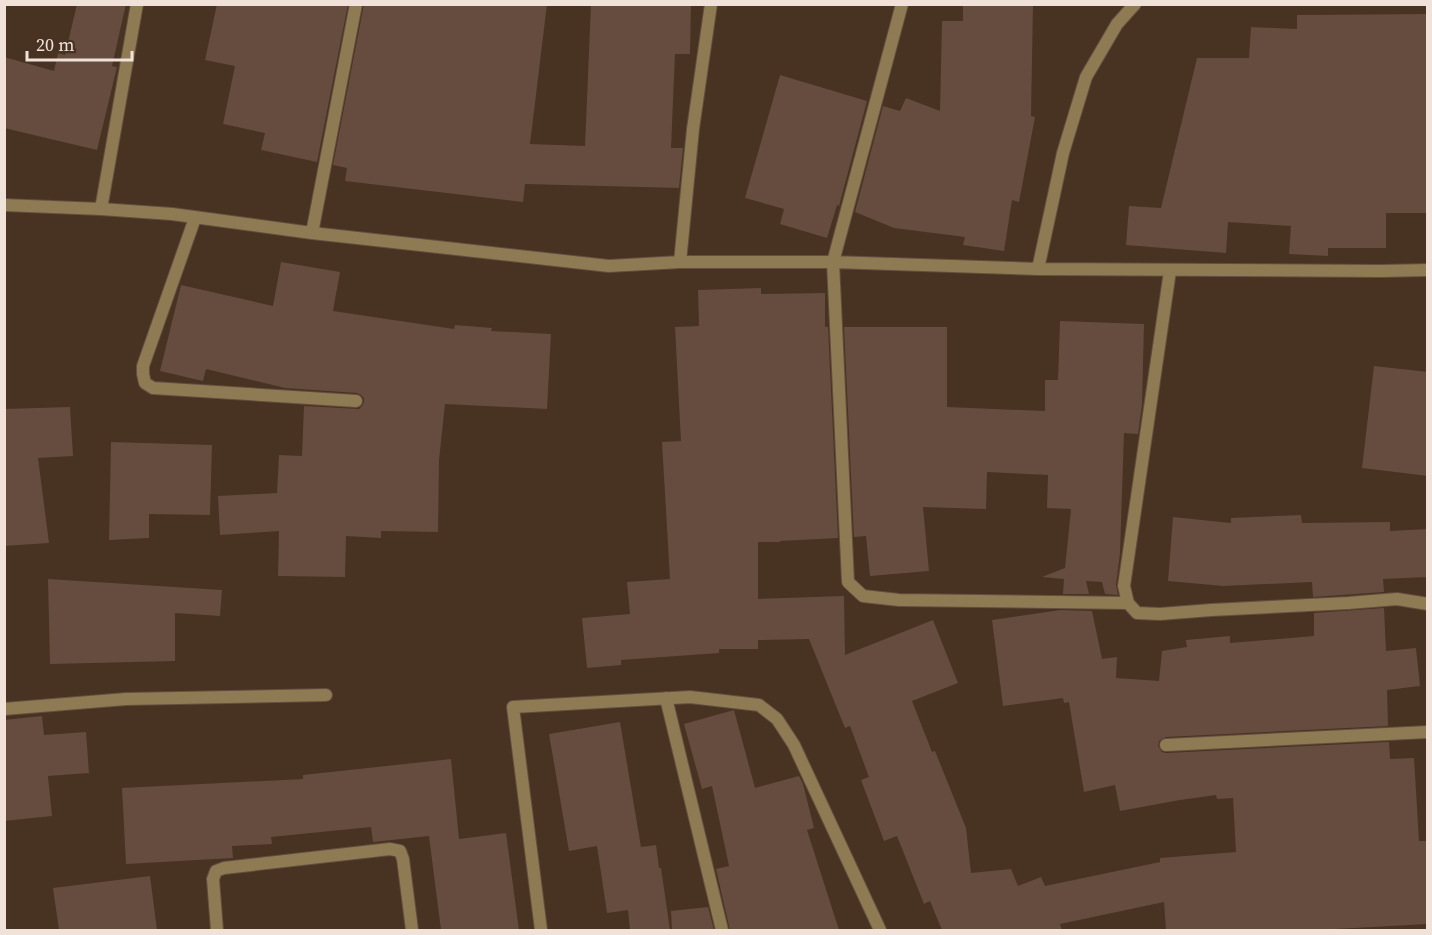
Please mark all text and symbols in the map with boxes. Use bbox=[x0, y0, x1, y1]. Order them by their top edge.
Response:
scale bar bbox=[27, 24, 132, 62]
text: 20 m bbox=[36, 32, 74, 57]

